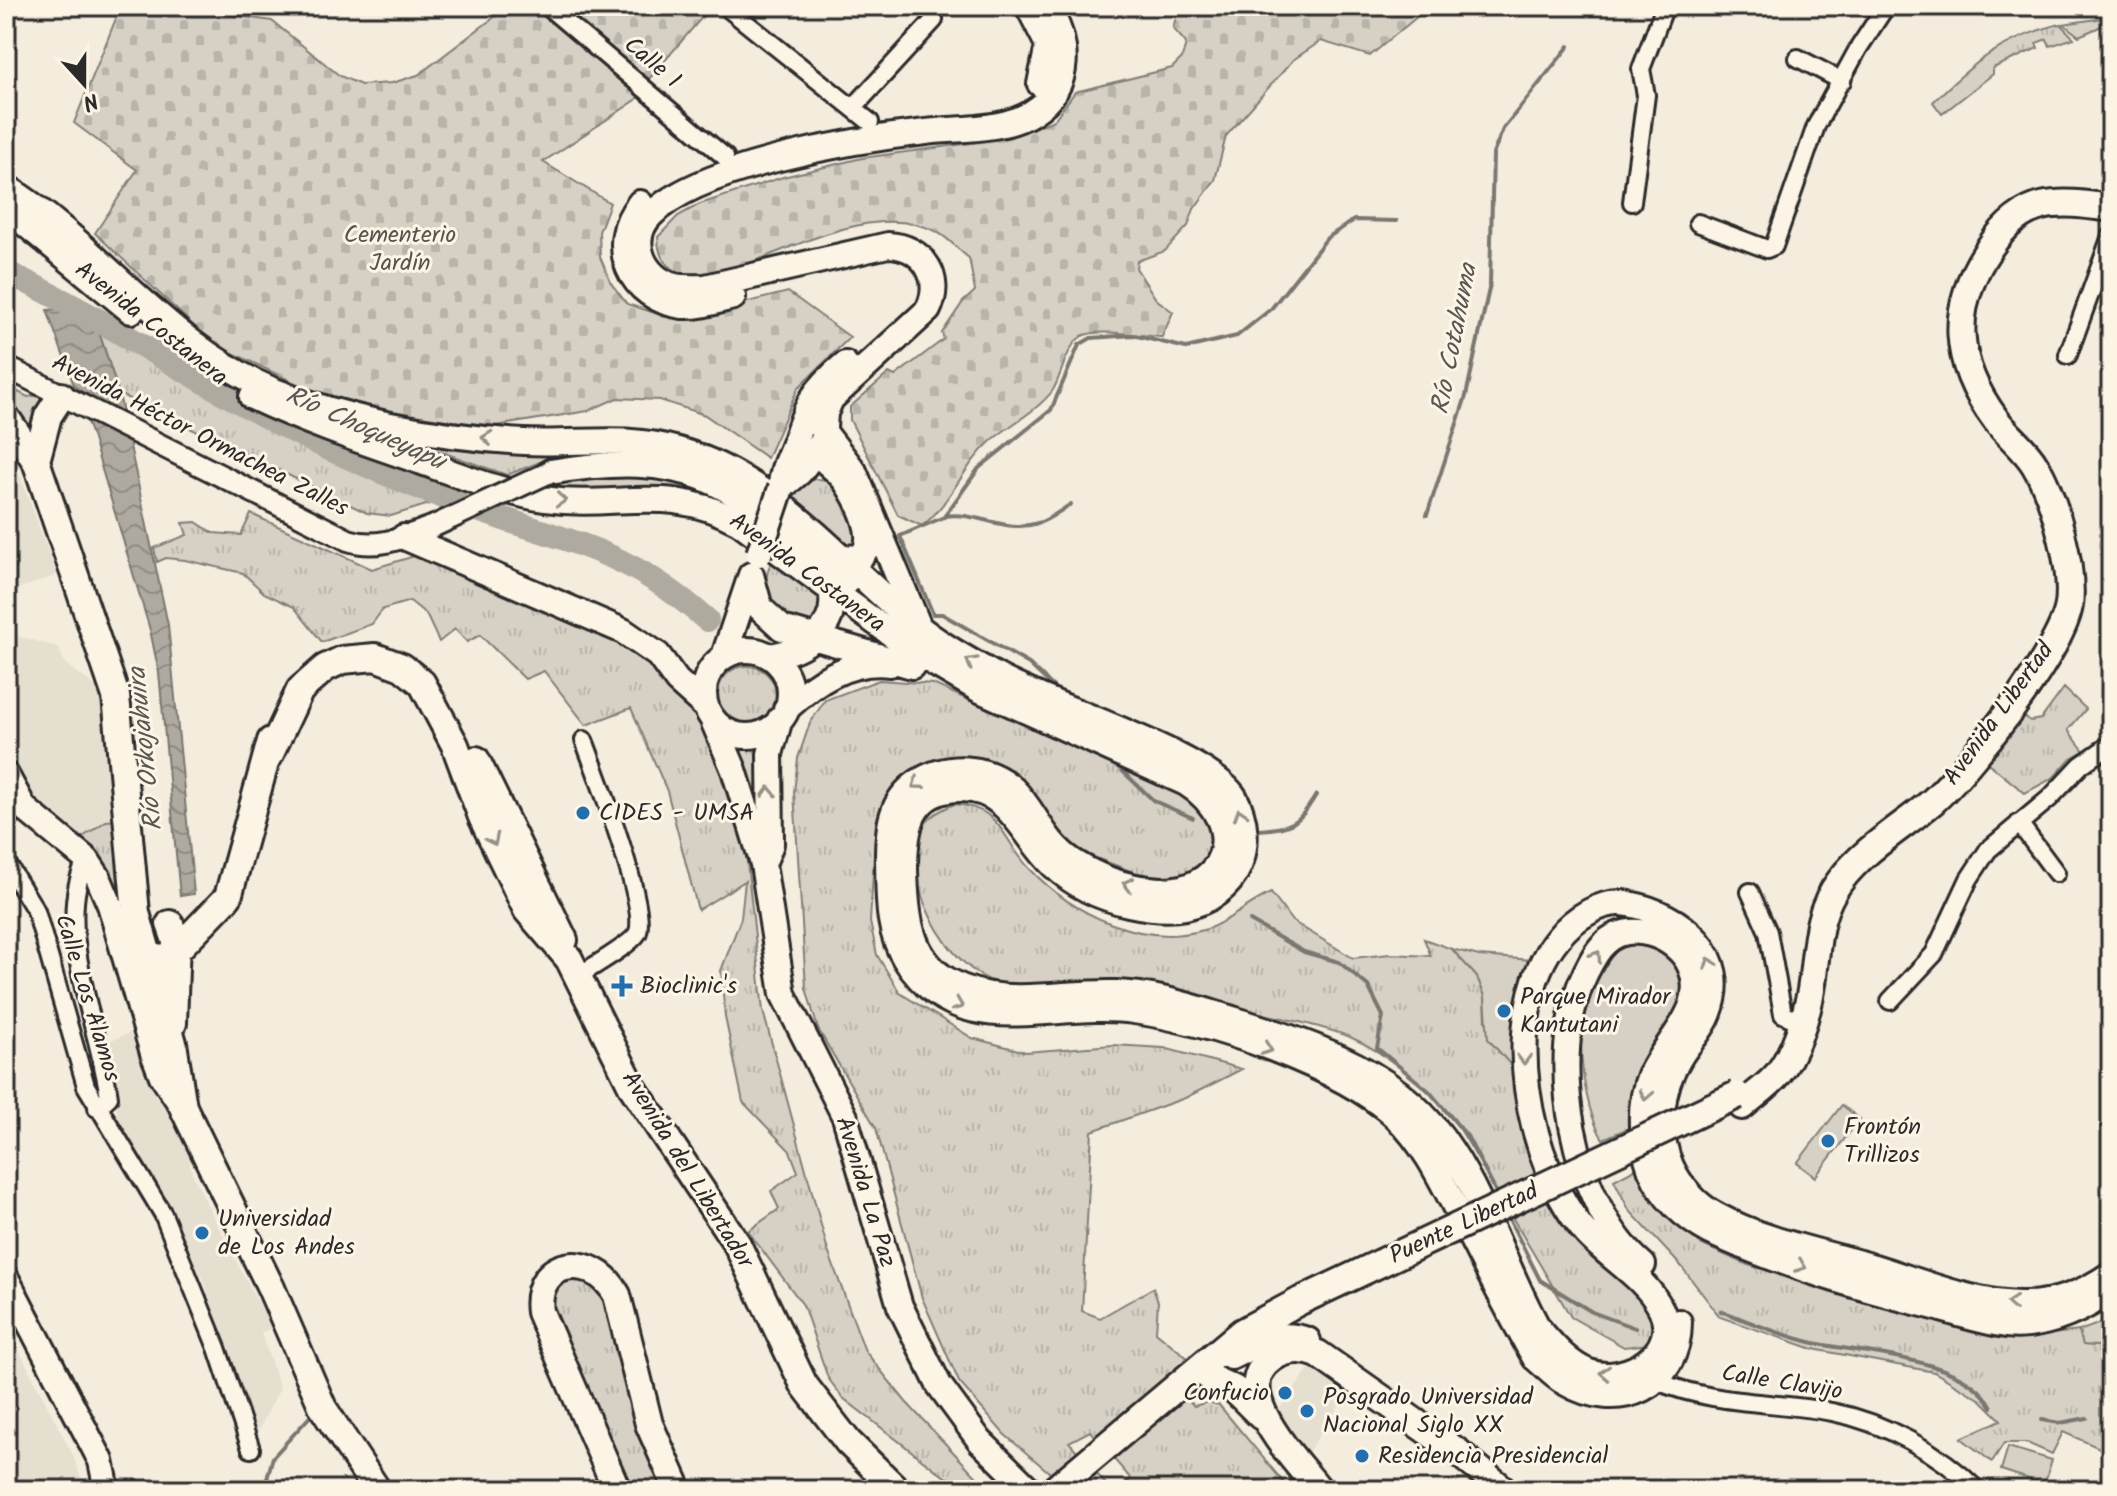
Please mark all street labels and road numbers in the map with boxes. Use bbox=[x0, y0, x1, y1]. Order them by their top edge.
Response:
street label: Calle 1 bbox=[614, 27, 690, 99]
street label: Avenida Costanera bbox=[66, 251, 236, 397]
street label: Avenida Héctor Ormachea Zalles bbox=[45, 344, 355, 528]
street label: Avenida Costanera bbox=[720, 503, 894, 643]
street label: Avenida Libertad bbox=[1933, 633, 2065, 794]
street label: Calle Los Alamos bbox=[43, 909, 131, 1087]
street label: Avenida del Libertador bbox=[610, 1064, 765, 1278]
street label: Avenida La Paz bbox=[824, 1112, 906, 1272]
street label: Puente Libertad bbox=[1383, 1172, 1546, 1276]
street label: Calle Clavijo bbox=[1719, 1354, 1845, 1412]

